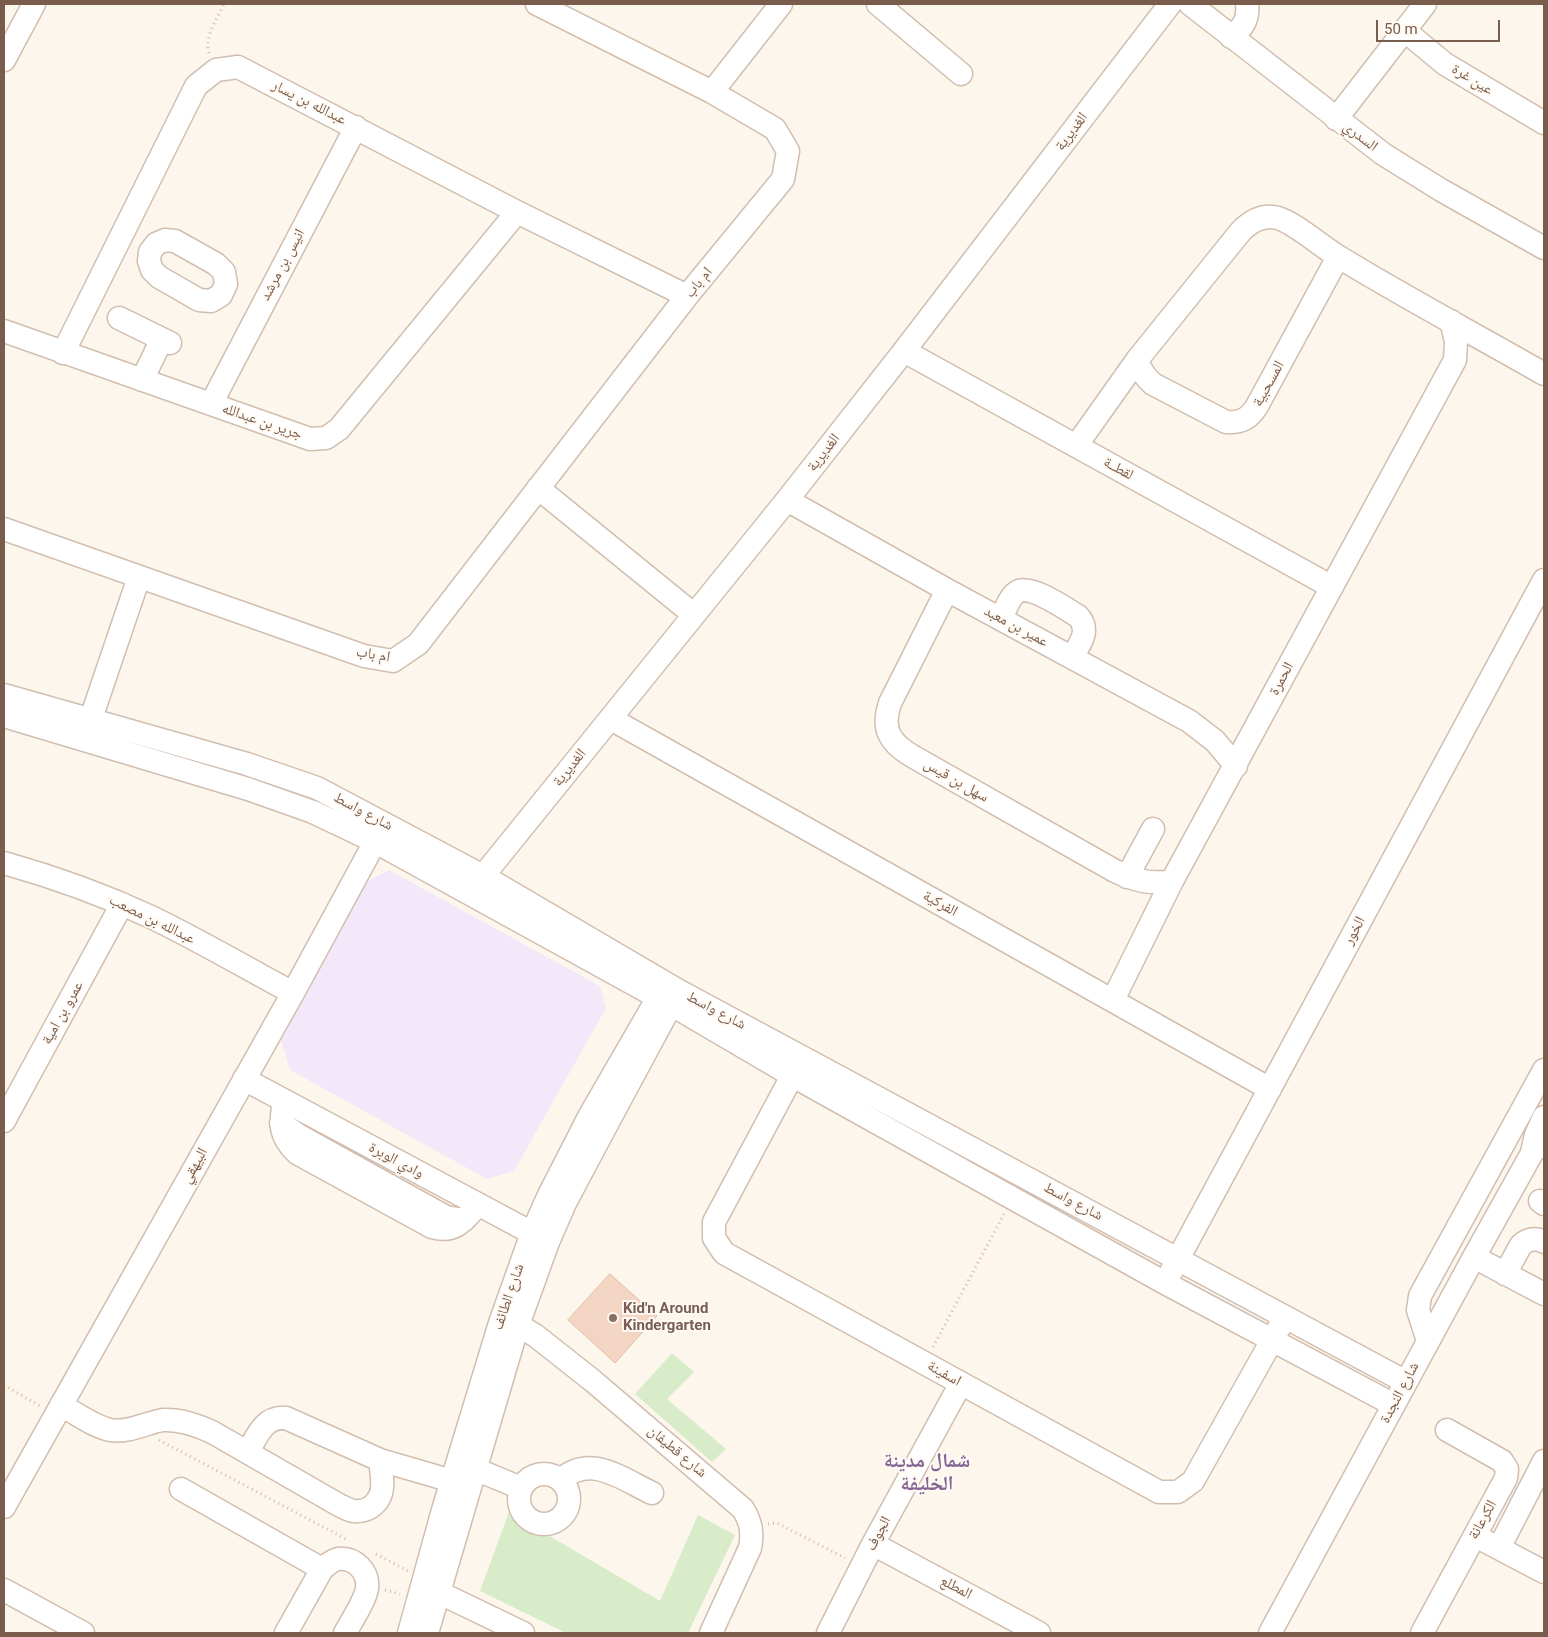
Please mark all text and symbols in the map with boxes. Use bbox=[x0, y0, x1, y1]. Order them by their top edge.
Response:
scale bar bbox=[1378, 10, 1502, 42]
text: 50 m bbox=[1384, 20, 1418, 38]
street label: عين غرة bbox=[1448, 61, 1496, 99]
street label: عبدالله بن يسار bbox=[269, 77, 349, 129]
street label: الغديرية bbox=[1052, 109, 1092, 155]
street label: السدري bbox=[1339, 118, 1381, 156]
street label: انيس بن مرشد bbox=[257, 226, 309, 304]
street label: ام باب bbox=[681, 264, 717, 302]
street label: المسحبية bbox=[1249, 358, 1289, 410]
street label: جرير بن عبدالله bbox=[220, 400, 304, 444]
street label: الغديرية bbox=[804, 430, 844, 476]
street label: لقطــة bbox=[1100, 453, 1136, 485]
street label: عمير بن معبد bbox=[981, 603, 1051, 651]
street label: ام باب bbox=[355, 643, 391, 667]
street label: الحمرة bbox=[1266, 659, 1298, 699]
street label: الغديرية bbox=[549, 746, 591, 790]
street label: سهل بن قيس bbox=[920, 755, 992, 807]
street label: شارع واسط bbox=[330, 789, 396, 835]
street label: الفركية bbox=[919, 887, 961, 921]
street label: عبدالله بن مصعب bbox=[106, 891, 198, 949]
street label: الخور bbox=[1340, 914, 1370, 948]
street label: عمرو بن امية bbox=[38, 978, 88, 1048]
street label: شارع واسط bbox=[683, 988, 749, 1034]
street label: وادي الوبرة bbox=[365, 1139, 427, 1183]
street label: البيهقي bbox=[178, 1145, 212, 1187]
street label: شارع واسط bbox=[1040, 1179, 1106, 1225]
street label: شارع الطائف bbox=[489, 1262, 529, 1332]
place label: Kid'n Around Kindergarten bbox=[623, 1300, 711, 1335]
marker: Kid'n Around Kindergarten bbox=[607, 1312, 619, 1324]
street label: اسفينة bbox=[924, 1357, 964, 1391]
street label: شارع النجدة bbox=[1376, 1359, 1424, 1427]
street label: شارع قطيفان bbox=[644, 1422, 710, 1482]
district label: شمال مدينة الخليفة bbox=[884, 1450, 970, 1497]
street label: الكرعانة bbox=[1465, 1497, 1501, 1543]
street label: الجوف bbox=[862, 1514, 896, 1554]
street label: المطلع bbox=[937, 1572, 975, 1604]

